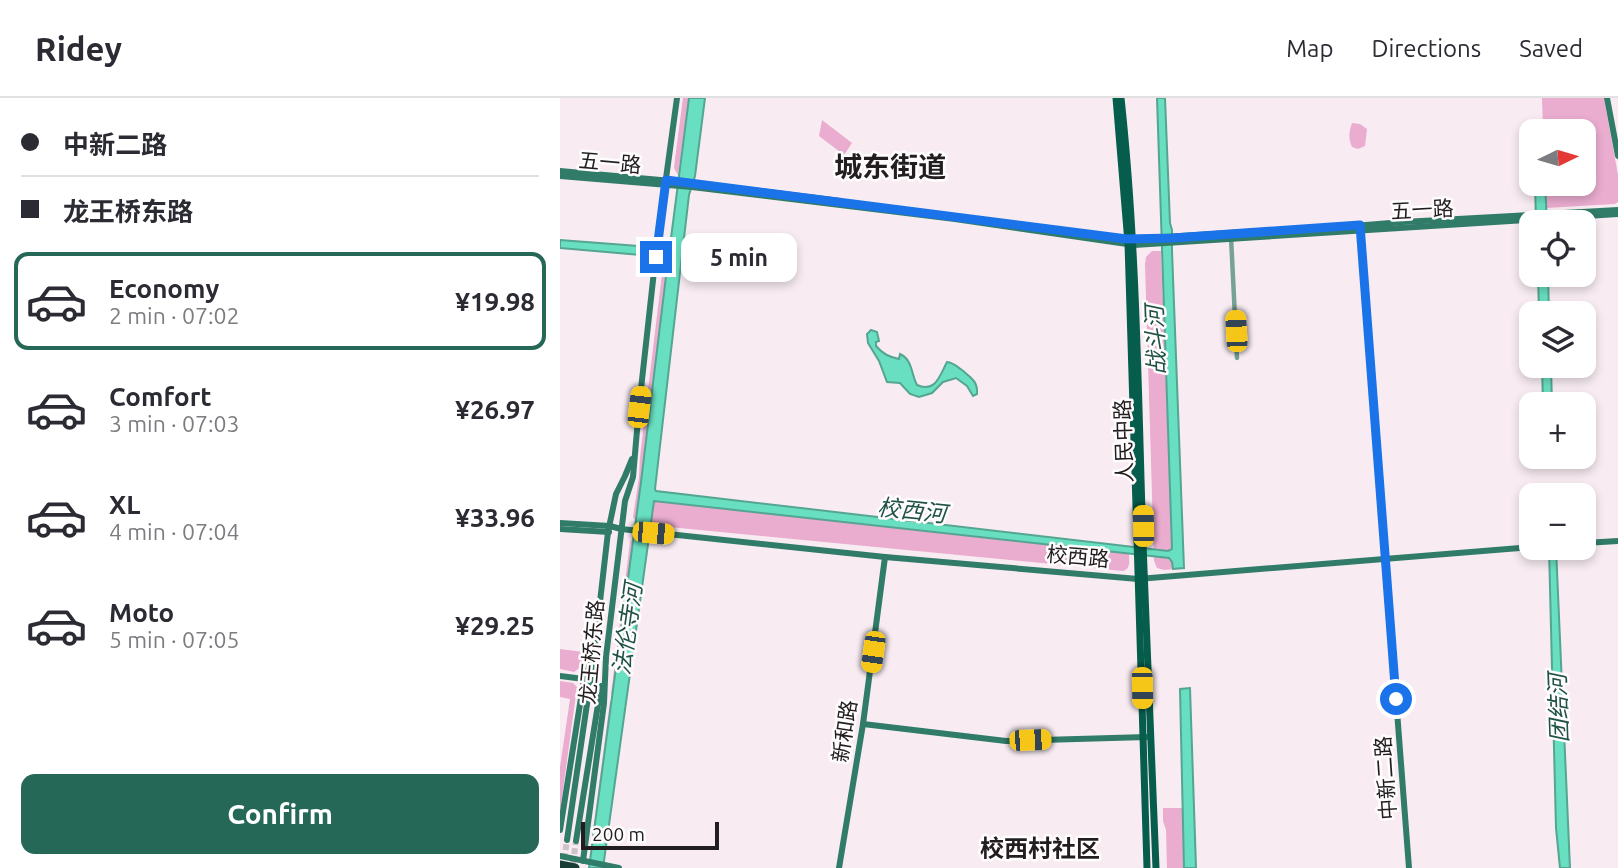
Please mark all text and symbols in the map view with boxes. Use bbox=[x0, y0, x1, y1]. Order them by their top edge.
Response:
text: Ridey bbox=[35, 30, 122, 67]
text: Map bbox=[1286, 35, 1333, 62]
text: Directions bbox=[1371, 35, 1481, 62]
text: Saved bbox=[1519, 35, 1583, 62]
north arrow bbox=[1519, 119, 1596, 196]
map controls bbox=[1519, 119, 1596, 560]
text: 中新二路 bbox=[63, 130, 167, 159]
street label: 五一路 bbox=[578, 147, 642, 177]
district label: 城东街道 bbox=[834, 151, 946, 182]
street label: 五一路 bbox=[1390, 195, 1454, 223]
text: 龙王桥东路 bbox=[63, 197, 193, 226]
button: locate bbox=[1519, 210, 1596, 287]
callout: 5 min bbox=[680, 232, 796, 282]
route end bbox=[640, 241, 672, 273]
text: 5 min bbox=[710, 245, 768, 270]
icon: car bbox=[25, 270, 88, 333]
text: Economy bbox=[109, 274, 219, 303]
text: ¥19.98 bbox=[455, 287, 535, 316]
water label: 战斗河 bbox=[1141, 301, 1169, 375]
button: layers bbox=[1519, 301, 1596, 378]
text: 2 min · 07:02 bbox=[109, 303, 240, 328]
car bbox=[1225, 309, 1248, 353]
icon: car bbox=[25, 378, 88, 441]
text: Comfort bbox=[109, 382, 212, 411]
car bbox=[627, 385, 652, 429]
button: + bbox=[1519, 392, 1596, 469]
text: ¥26.97 bbox=[455, 395, 535, 424]
street label: 人民中路 bbox=[1110, 399, 1136, 483]
text: 3 min · 07:03 bbox=[109, 411, 240, 436]
button: − bbox=[1519, 483, 1596, 560]
icon: car bbox=[25, 486, 88, 549]
text: XL bbox=[109, 490, 140, 519]
water label: 校西河 bbox=[876, 494, 952, 526]
text: ¥33.96 bbox=[455, 503, 535, 532]
car bbox=[1133, 505, 1154, 547]
text: 4 min · 07:04 bbox=[109, 519, 240, 544]
car bbox=[632, 521, 675, 545]
street label: 校西路 bbox=[1046, 541, 1110, 571]
water label: 法伦寺河 bbox=[608, 578, 646, 676]
icon: car bbox=[25, 594, 88, 657]
text: Moto bbox=[109, 598, 174, 627]
street label: 龙王桥东路 bbox=[574, 599, 608, 705]
text: ¥29.25 bbox=[455, 611, 535, 640]
text: 5 min · 07:05 bbox=[109, 627, 240, 652]
car bbox=[860, 630, 887, 674]
car bbox=[1132, 667, 1153, 709]
water label: 团结河 bbox=[1544, 669, 1572, 743]
route start bbox=[1380, 683, 1412, 715]
street label: 新和路 bbox=[827, 698, 861, 764]
car bbox=[1009, 729, 1052, 751]
street label: 中新二路 bbox=[1370, 735, 1400, 821]
button: Confirm bbox=[21, 774, 539, 854]
scale bar bbox=[581, 819, 719, 851]
text: 200 m bbox=[592, 823, 645, 845]
district label: 校西村社区 bbox=[980, 835, 1100, 862]

